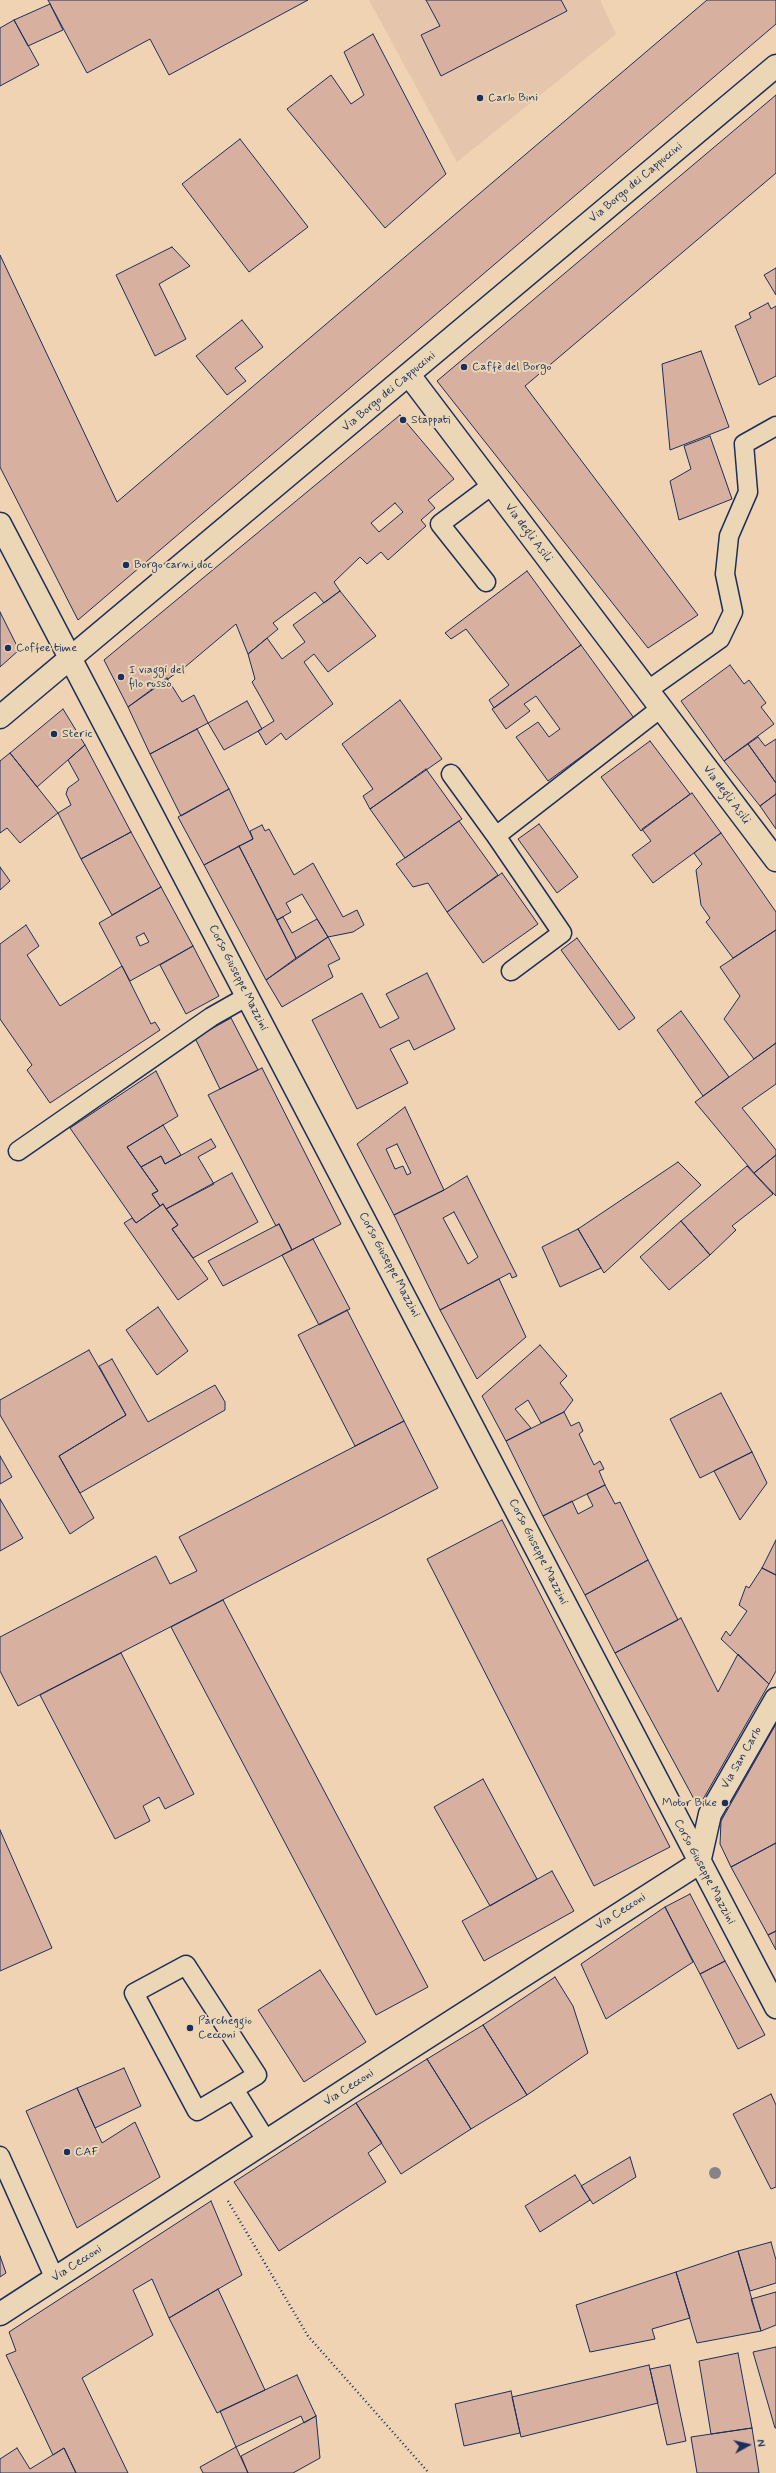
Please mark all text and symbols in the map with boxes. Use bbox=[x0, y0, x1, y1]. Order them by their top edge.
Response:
place label: Carlo Bini bbox=[488, 91, 538, 105]
marker: Carlo Bini bbox=[475, 93, 485, 103]
street label: Via Borgo dei Cappuccini bbox=[586, 140, 686, 226]
street label: Via Borgo dei Cappuccini bbox=[339, 349, 439, 435]
place label: Caffè del Borgo bbox=[472, 360, 551, 374]
marker: Caffè del Borgo bbox=[459, 362, 469, 372]
place label: Stappati bbox=[411, 413, 450, 427]
marker: Stappati bbox=[398, 415, 408, 425]
street label: Via degli Asili bbox=[501, 501, 555, 565]
place label: Borgo carni doc bbox=[134, 558, 213, 572]
marker: Borgo carni doc bbox=[121, 560, 131, 570]
place label: Coffee time bbox=[16, 641, 77, 655]
marker: Coffee time bbox=[3, 643, 13, 653]
place label: I viaggi del filo rosso bbox=[129, 663, 185, 691]
marker: I viaggi del filo rosso bbox=[116, 672, 126, 682]
place label: Steric bbox=[62, 727, 92, 741]
marker: Steric bbox=[49, 729, 59, 739]
street label: Via degli Asili bbox=[699, 763, 753, 827]
street label: Corso Giuseppe Mazzini bbox=[205, 923, 271, 1033]
street label: Corso Giuseppe Mazzini bbox=[355, 1210, 423, 1320]
street label: Corso Giuseppe Mazzini bbox=[505, 1497, 571, 1607]
street label: Via San Carlo bbox=[718, 1724, 766, 1792]
place label: Motor Bike bbox=[662, 1796, 717, 1810]
marker: Motor Bike bbox=[720, 1798, 730, 1808]
street label: Corso Giuseppe Mazzini bbox=[670, 1817, 738, 1927]
street label: Via Cecconi bbox=[593, 1890, 649, 1934]
place label: Parcheggio Cecconi bbox=[198, 2014, 252, 2042]
marker: Parcheggio Cecconi bbox=[185, 2023, 195, 2033]
street label: Via Cecconi bbox=[321, 2066, 377, 2110]
place label: CAF bbox=[75, 2145, 98, 2159]
marker: CAF bbox=[62, 2147, 72, 2157]
street label: Via Cecconi bbox=[49, 2242, 105, 2286]
north arrow bbox=[728, 2425, 768, 2465]
text: N bbox=[752, 2439, 767, 2448]

